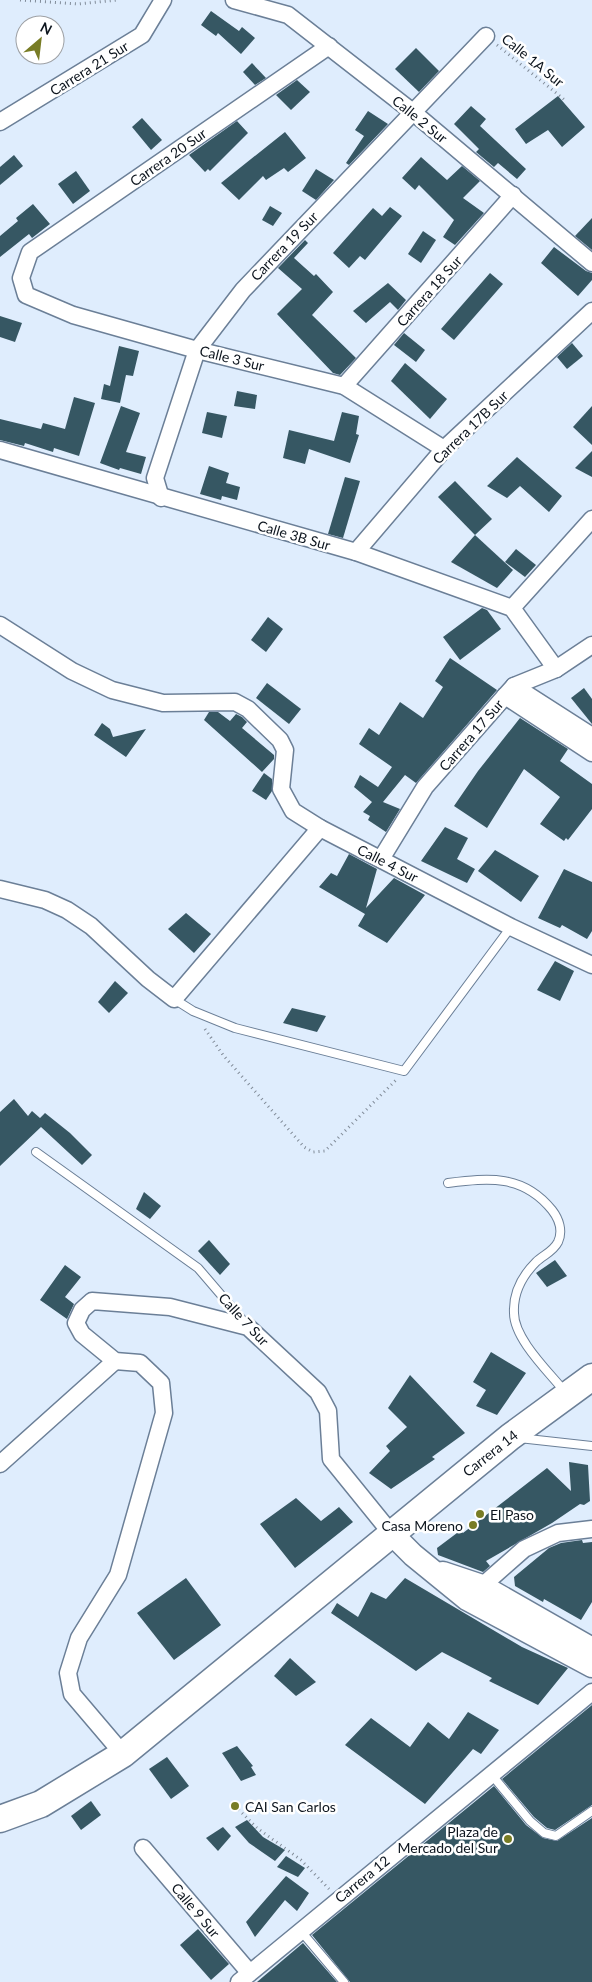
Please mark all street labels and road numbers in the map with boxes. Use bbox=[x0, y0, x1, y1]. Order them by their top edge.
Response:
street label: Calle 1A Sur bbox=[499, 30, 567, 90]
street label: Carrera 21 Sur bbox=[47, 37, 131, 99]
street label: Calle 2 Sur bbox=[389, 92, 451, 146]
street label: Carrera 20 Sur bbox=[127, 124, 209, 190]
street label: Carrera 19 Sur bbox=[247, 208, 321, 284]
street label: Carrera 18 Sur bbox=[393, 252, 465, 330]
street label: Calle 3 Sur bbox=[198, 342, 266, 374]
street label: Carrera 17B Sur bbox=[429, 387, 511, 467]
street label: Calle 3B Sur bbox=[256, 516, 332, 554]
street label: Carrera 17 Sur bbox=[435, 696, 507, 774]
street label: Calle 4 Sur bbox=[355, 840, 421, 886]
street label: Calle 7 Sur bbox=[215, 1289, 273, 1349]
street label: Carrera 14 bbox=[459, 1426, 521, 1480]
street label: Carrera 12 bbox=[331, 1852, 393, 1906]
street label: Calle 9 Sur bbox=[168, 1879, 224, 1941]

